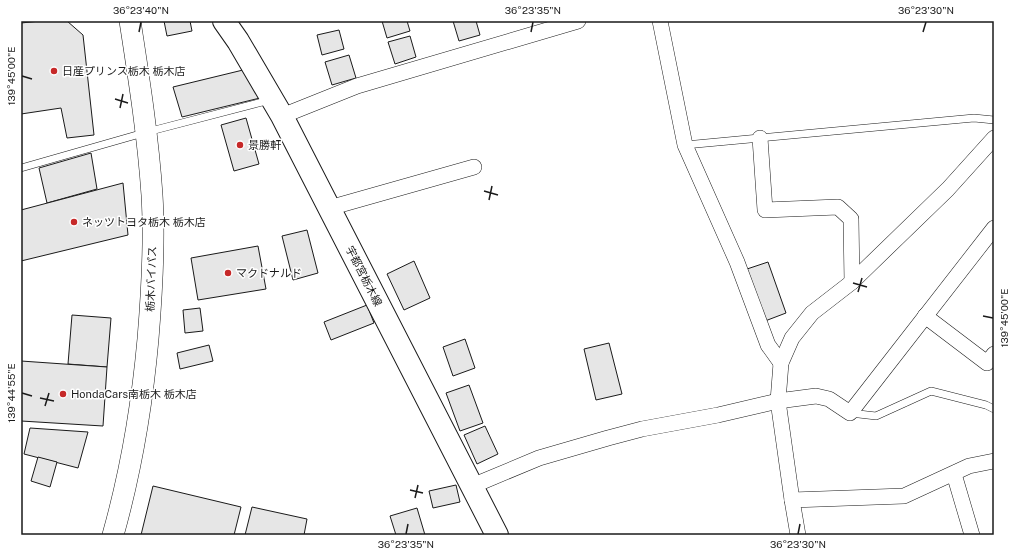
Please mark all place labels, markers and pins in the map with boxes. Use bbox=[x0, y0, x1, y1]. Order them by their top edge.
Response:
place label: 日産プリンス栃木 栃木店 bbox=[62, 65, 185, 77]
marker: 日産プリンス栃木 栃木店 bbox=[49, 66, 59, 76]
place label: 景勝軒 bbox=[248, 139, 282, 151]
marker: 景勝軒 bbox=[235, 140, 245, 150]
place label: ネッツトヨタ栃木 栃木店 bbox=[82, 216, 206, 228]
marker: ネッツトヨタ栃木 栃木店 bbox=[69, 217, 79, 227]
place label: マクドナルド bbox=[236, 267, 302, 279]
marker: マクドナルド bbox=[223, 268, 233, 278]
place label: HondaCars南栃木 栃木店 bbox=[71, 388, 197, 400]
marker: HondaCars南栃木 栃木店 bbox=[58, 389, 68, 399]

